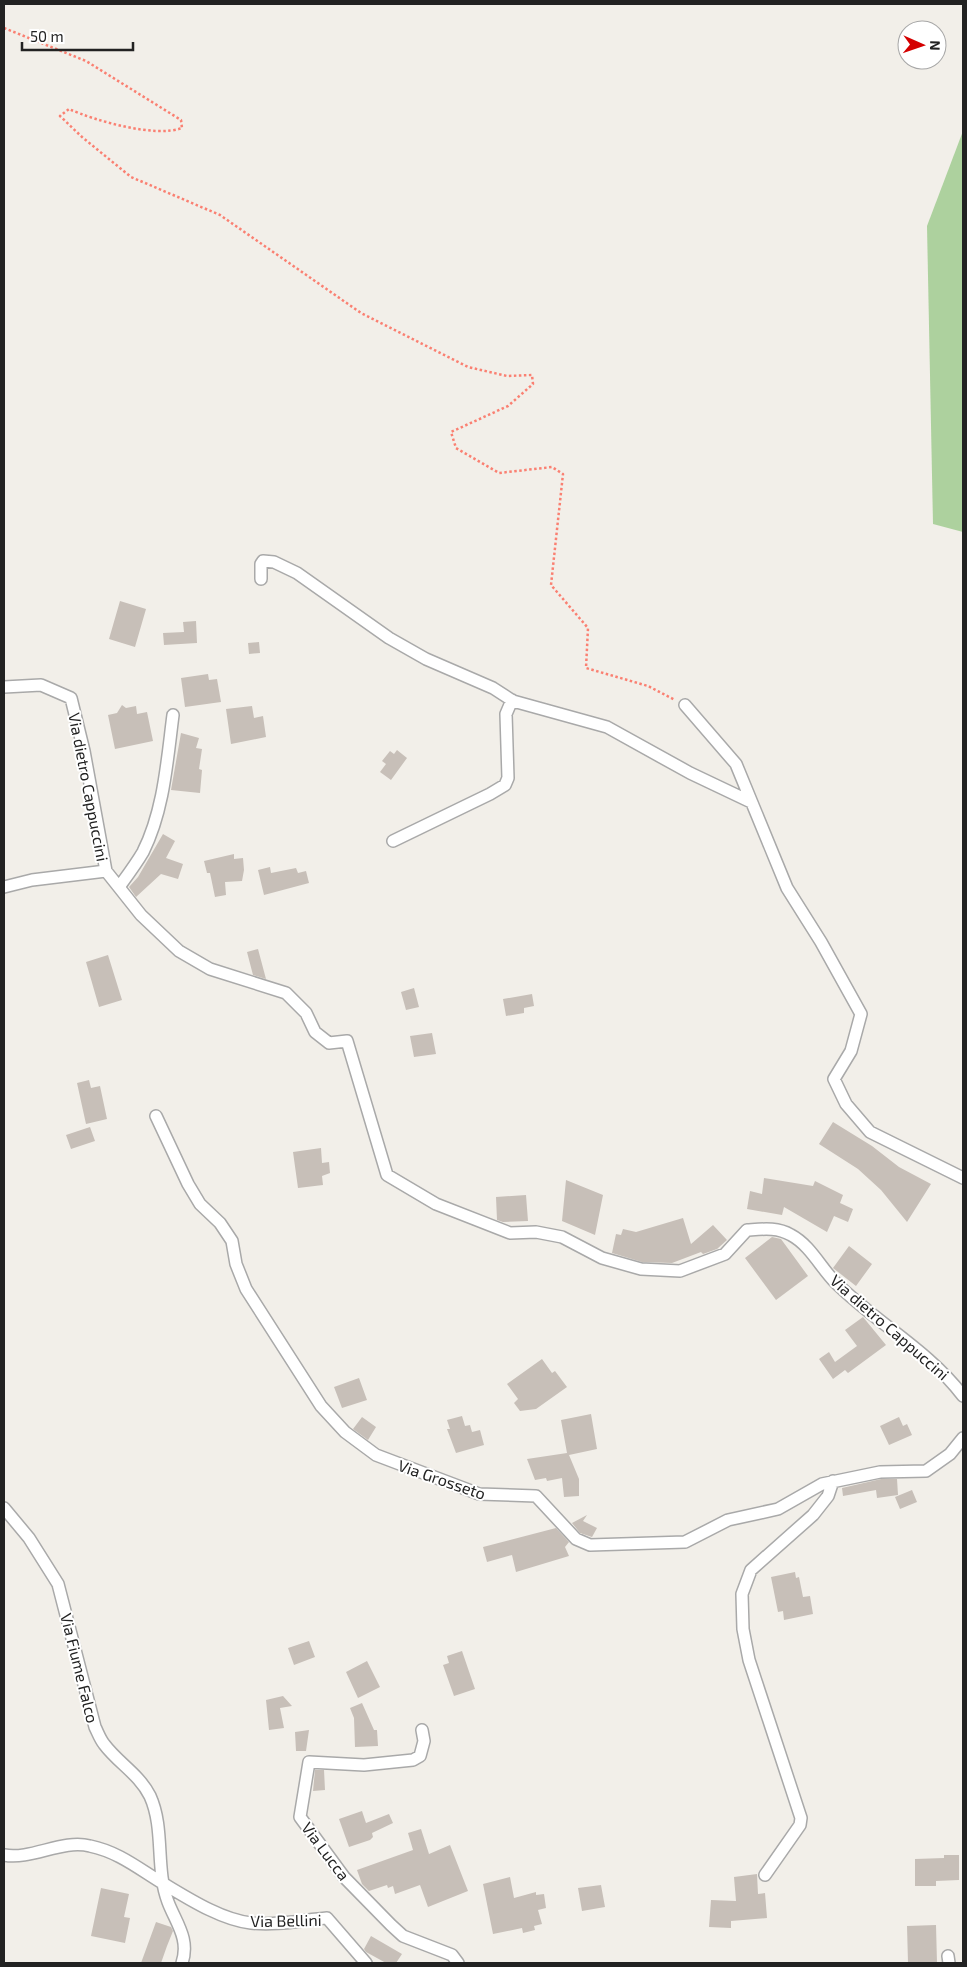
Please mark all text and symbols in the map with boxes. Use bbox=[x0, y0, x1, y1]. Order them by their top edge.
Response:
scale bar bbox=[22, 20, 134, 52]
north arrow bbox=[897, 20, 947, 70]
text: 50 m bbox=[30, 27, 64, 45]
text: N bbox=[927, 40, 944, 51]
street label: Via dietro Cappuccini bbox=[65, 711, 113, 863]
street label: Via dietro Cappuccini bbox=[827, 1270, 953, 1384]
street label: Via Grosseto bbox=[396, 1455, 488, 1503]
street label: Via Fiume Falco bbox=[57, 1611, 103, 1725]
street label: Via Lucca bbox=[298, 1818, 354, 1884]
street label: Via Bellini bbox=[250, 1910, 322, 1930]

